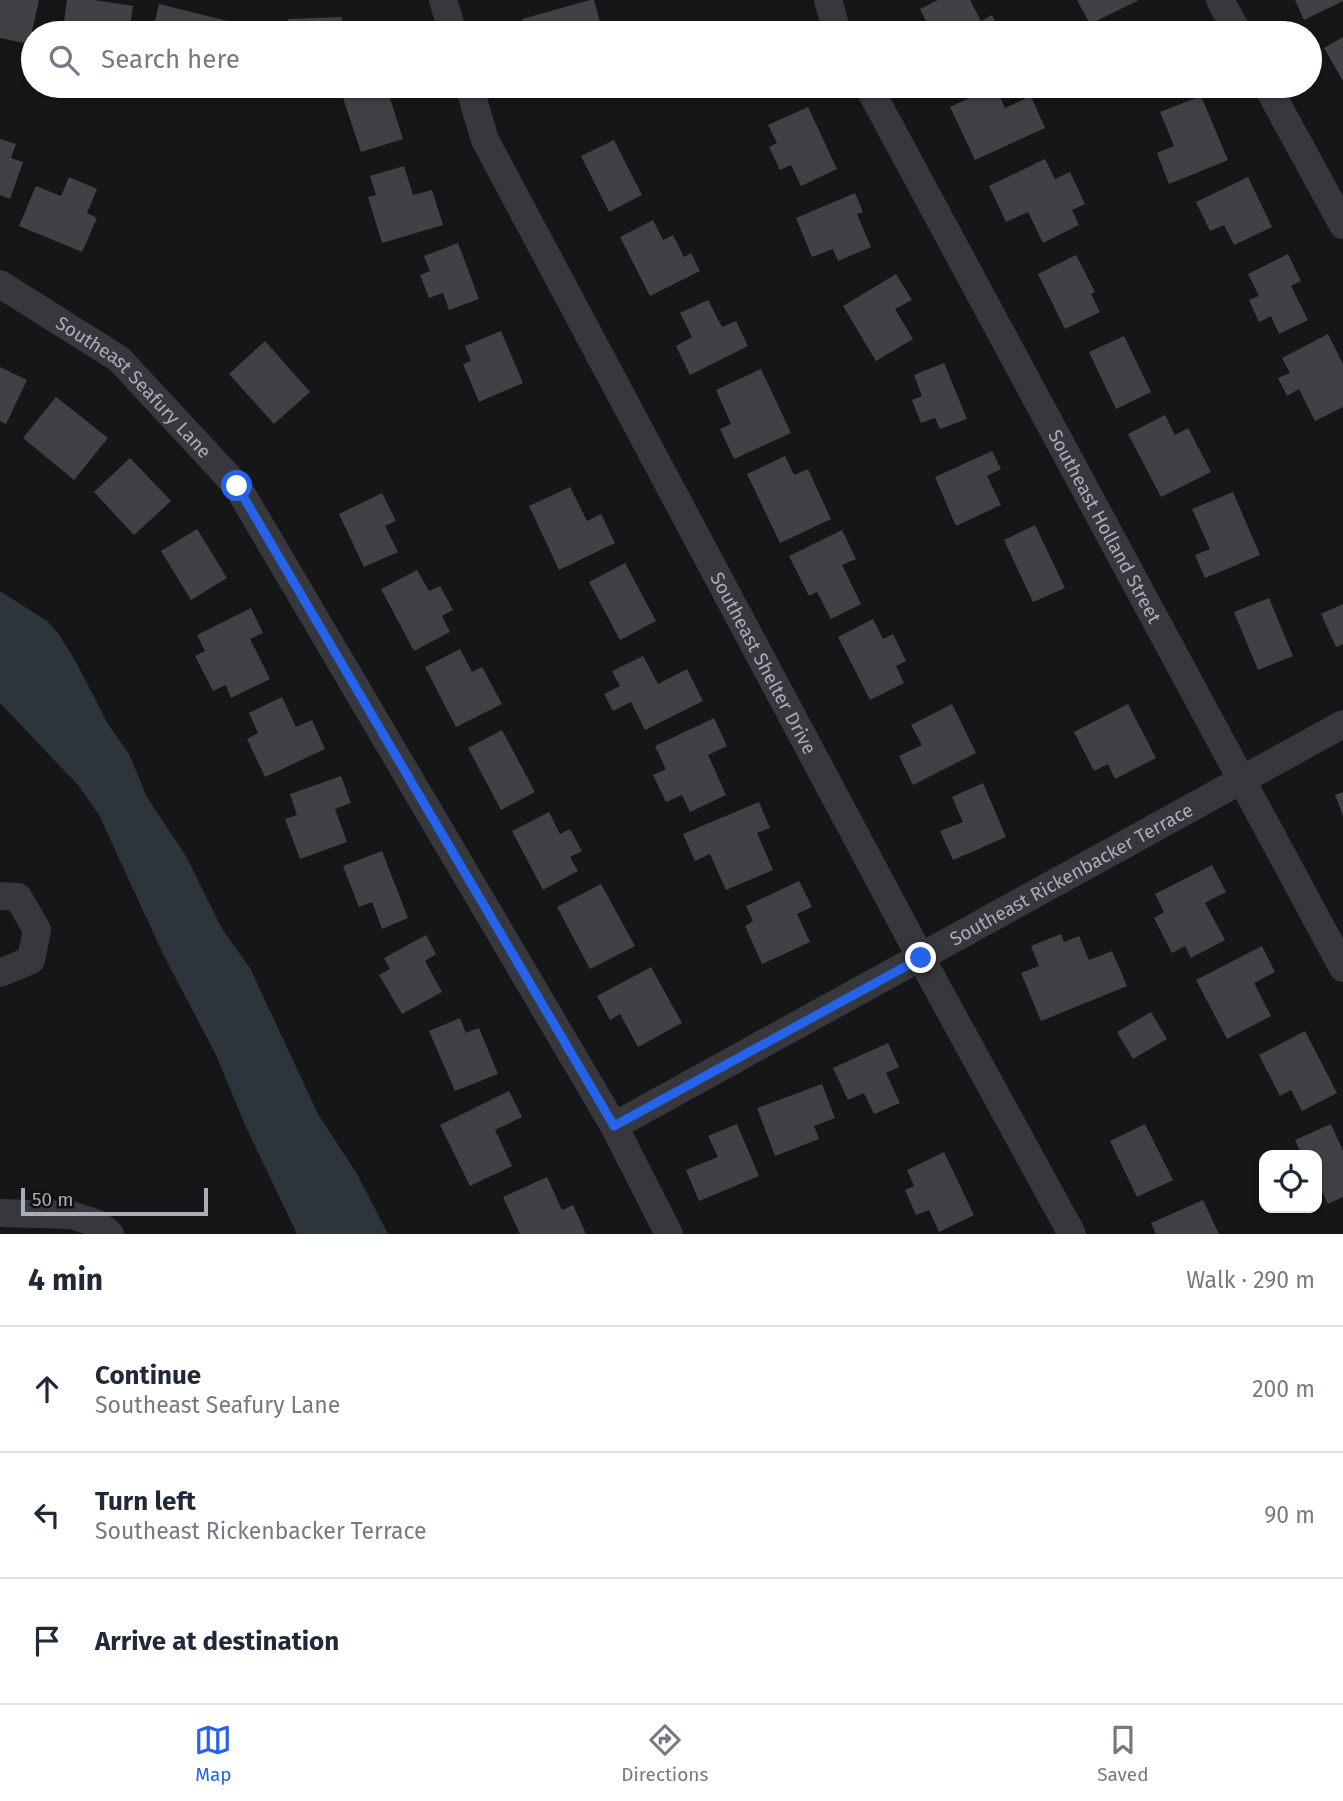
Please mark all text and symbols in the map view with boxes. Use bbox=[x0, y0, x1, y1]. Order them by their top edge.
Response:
search box bbox=[21, 21, 1322, 98]
icon: search bbox=[45, 41, 83, 79]
text: Search here bbox=[101, 44, 240, 75]
street label: Southeast Seafury Lane bbox=[52, 311, 216, 463]
street label: Southeast Holland Street bbox=[1043, 426, 1166, 627]
route start bbox=[221, 470, 252, 501]
street label: Southeast Shelter Drive bbox=[705, 568, 821, 758]
street label: Southeast Rickenbacker Terrace bbox=[946, 798, 1197, 951]
route end bbox=[905, 942, 936, 973]
map controls bbox=[1259, 1150, 1322, 1213]
button: locate bbox=[1259, 1150, 1322, 1213]
scale bar bbox=[21, 1185, 208, 1217]
text: 50 m bbox=[32, 1188, 73, 1211]
text: 4 min bbox=[28, 1262, 103, 1298]
text: Walk · 290 m bbox=[1186, 1266, 1315, 1294]
text: Continue bbox=[95, 1360, 201, 1391]
icon: ahead bbox=[28, 1370, 66, 1408]
text: 200 m bbox=[1252, 1375, 1315, 1403]
text: Southeast Seafury Lane bbox=[95, 1391, 340, 1419]
text: Turn left bbox=[95, 1486, 196, 1517]
icon: left bbox=[28, 1496, 66, 1534]
text: 90 m bbox=[1264, 1501, 1315, 1529]
text: Southeast Rickenbacker Terrace bbox=[95, 1517, 427, 1545]
icon: arrive bbox=[28, 1622, 66, 1660]
text: Arrive at destination bbox=[95, 1626, 339, 1657]
tab: Map bbox=[194, 1721, 232, 1786]
tab: Directions bbox=[621, 1721, 708, 1786]
tab: Saved bbox=[1097, 1721, 1149, 1786]

